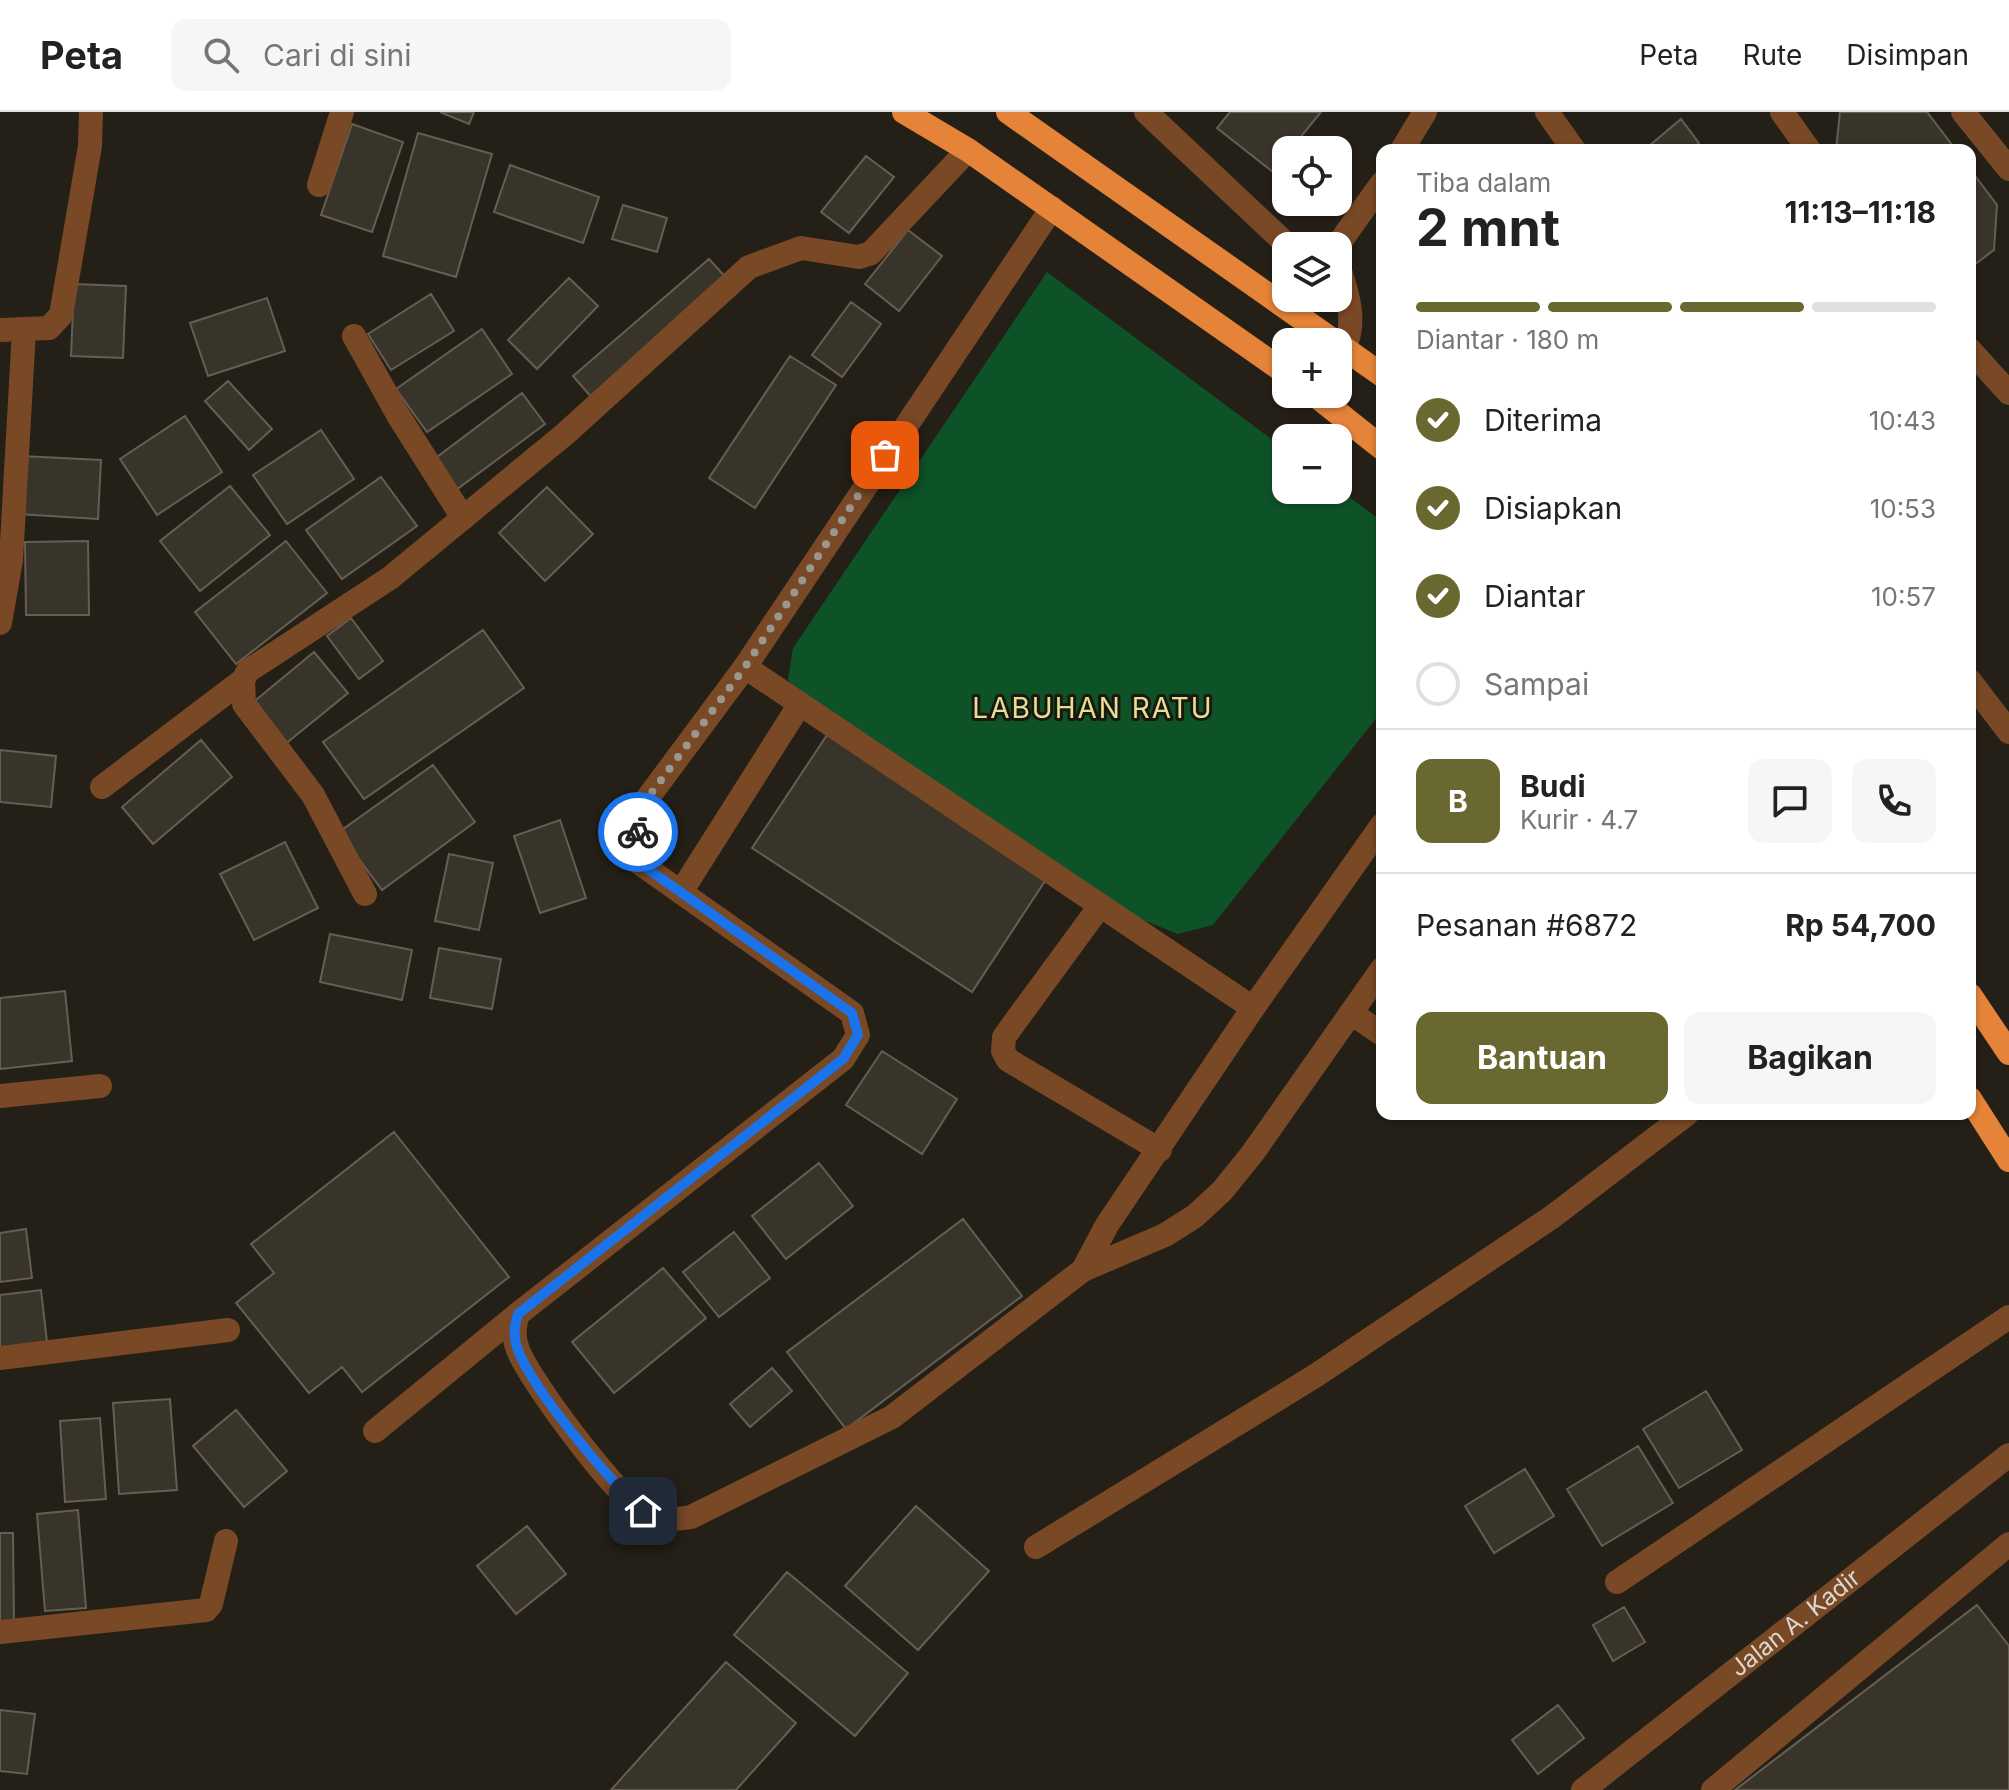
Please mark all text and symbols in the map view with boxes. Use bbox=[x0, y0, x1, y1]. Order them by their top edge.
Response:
search box bbox=[171, 19, 731, 91]
text: Peta bbox=[40, 32, 123, 78]
icon: search bbox=[199, 33, 243, 77]
text: Cari di sini bbox=[263, 37, 412, 73]
text: Peta bbox=[1639, 38, 1698, 72]
text: Rute bbox=[1742, 38, 1802, 72]
text: Disimpan bbox=[1846, 38, 1969, 72]
map controls bbox=[1272, 136, 1352, 504]
button: locate bbox=[1272, 136, 1352, 216]
text: Tiba dalam bbox=[1416, 167, 1551, 198]
text: 11:13–11:18 bbox=[1784, 194, 1936, 230]
text: 2 mnt bbox=[1416, 196, 1560, 259]
button: layers bbox=[1272, 232, 1352, 312]
text: Diantar · 180 m bbox=[1416, 324, 1599, 355]
button: + bbox=[1272, 328, 1352, 408]
icon: check bbox=[1416, 398, 1460, 442]
text: Diterima bbox=[1484, 402, 1602, 438]
text: 10:43 bbox=[1869, 405, 1936, 436]
pin bbox=[851, 421, 919, 489]
button: − bbox=[1272, 424, 1352, 504]
icon: bag bbox=[863, 433, 907, 477]
icon: check bbox=[1416, 486, 1460, 530]
text: Disiapkan bbox=[1484, 490, 1622, 526]
text: 10:53 bbox=[1870, 493, 1936, 524]
icon: check bbox=[1416, 574, 1460, 618]
text: Diantar bbox=[1484, 578, 1586, 614]
text: 10:57 bbox=[1871, 581, 1936, 612]
text: Sampai bbox=[1484, 666, 1589, 702]
district label: LABUHAN RATU bbox=[972, 691, 1214, 725]
button: chat bbox=[1748, 759, 1832, 843]
button: phone bbox=[1852, 759, 1936, 843]
text: Budi bbox=[1520, 768, 1586, 804]
text: B bbox=[1448, 783, 1468, 819]
courier bbox=[598, 792, 678, 872]
text: Kurir · 4.7 bbox=[1520, 804, 1638, 835]
icon: bike bbox=[616, 810, 660, 854]
text: Pesanan #6872 bbox=[1416, 907, 1637, 943]
text: Rp 54,700 bbox=[1785, 907, 1936, 943]
button: Bantuan bbox=[1416, 1012, 1668, 1104]
button: Bagikan bbox=[1684, 1012, 1936, 1104]
pin bbox=[609, 1477, 677, 1545]
icon: home bbox=[621, 1489, 665, 1533]
street label: Jalan A. Kadir bbox=[1724, 1563, 1866, 1683]

